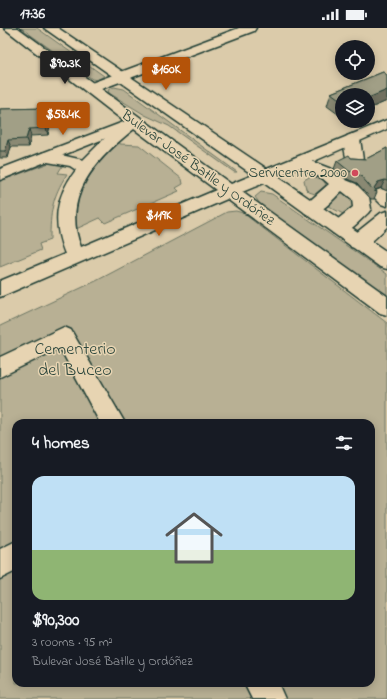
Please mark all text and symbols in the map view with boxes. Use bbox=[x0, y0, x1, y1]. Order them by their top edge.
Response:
text: 17:36 bbox=[20, 3, 45, 25]
map controls bbox=[335, 40, 375, 128]
button: locate bbox=[335, 40, 375, 80]
pin: $90.3K bbox=[32, 51, 98, 85]
text: $90.3K bbox=[49, 54, 81, 73]
pin: $160K bbox=[138, 57, 194, 91]
text: $160K bbox=[151, 60, 181, 79]
button: layers bbox=[335, 88, 375, 128]
pin: $58.4K bbox=[30, 102, 96, 136]
street label: Bulevar José Batlle y Ordóñez bbox=[115, 104, 280, 233]
text: $58.4K bbox=[46, 105, 80, 124]
place label: Servicentro 2000 bbox=[249, 162, 348, 184]
marker: Servicentro 2000 bbox=[350, 168, 360, 178]
pin: $119K bbox=[131, 203, 187, 237]
text: $119K bbox=[146, 206, 172, 225]
park label: Cementerio del Buceo bbox=[34, 337, 116, 384]
text: 4 homes bbox=[32, 431, 90, 456]
icon: filters bbox=[333, 432, 355, 454]
icon: home bbox=[158, 502, 230, 574]
text: $90,300 bbox=[32, 608, 79, 633]
text: 3 rooms · 95 m² bbox=[32, 633, 113, 652]
text: Bulevar José Batlle y Ordóñez bbox=[32, 652, 193, 671]

